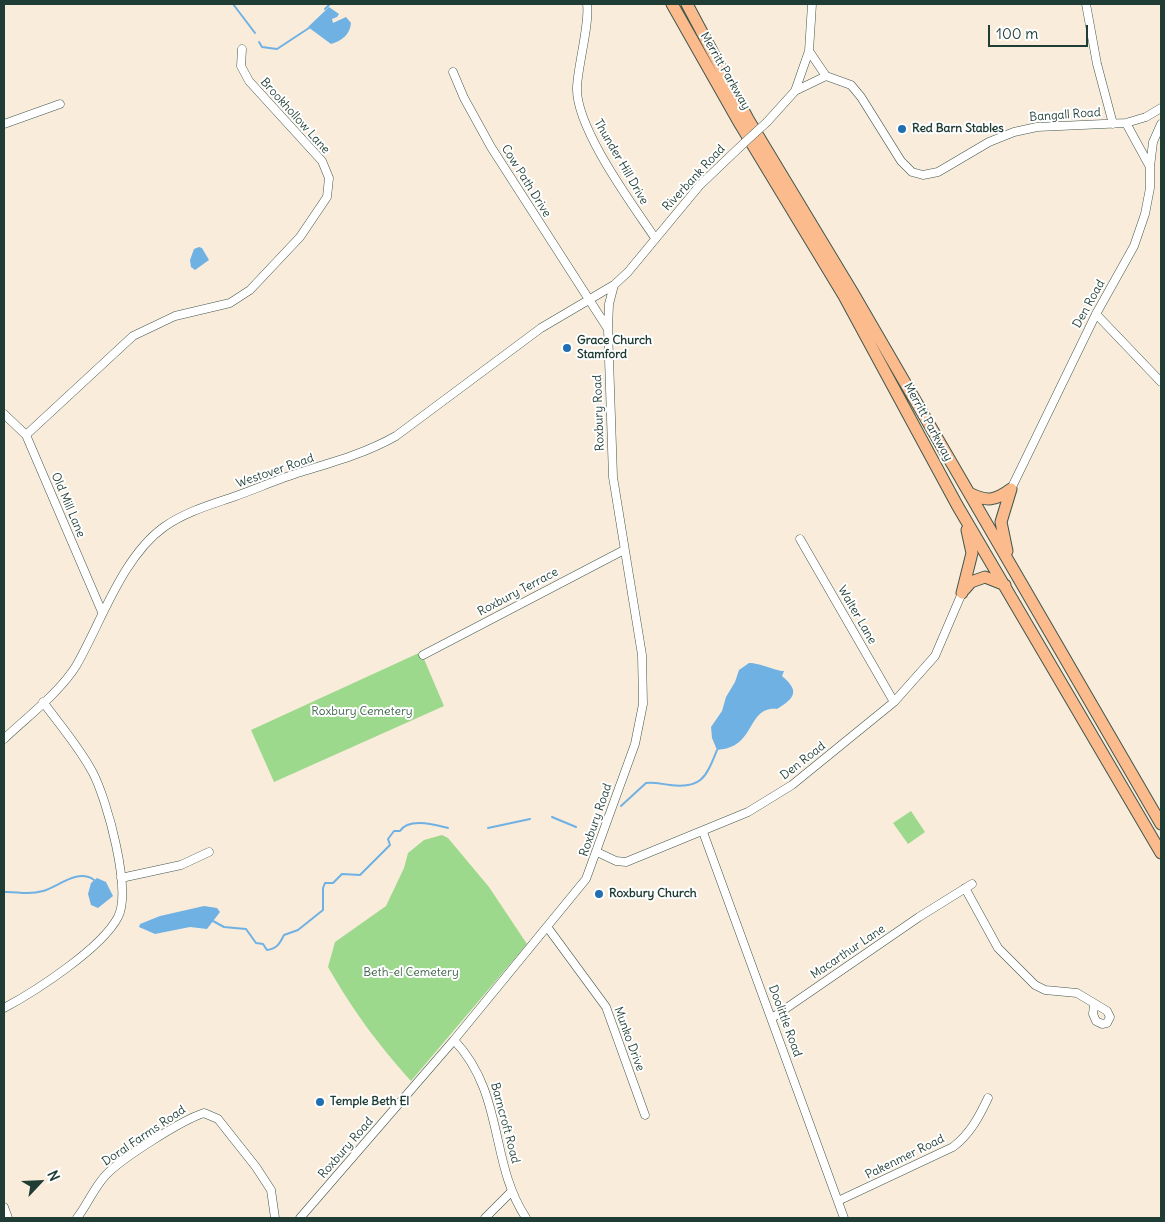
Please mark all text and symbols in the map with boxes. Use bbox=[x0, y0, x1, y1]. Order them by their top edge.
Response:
scale bar bbox=[990, 15, 1090, 47]
text: 100 m bbox=[996, 24, 1038, 43]
street label: Merritt Parkway bbox=[697, 30, 753, 112]
street label: Brookhollow Lane bbox=[257, 75, 333, 157]
street label: Bangall Road bbox=[1029, 105, 1101, 125]
street label: Thunder Hill Drive bbox=[591, 117, 651, 207]
place label: Red Barn Stables bbox=[912, 122, 1004, 136]
marker: Red Barn Stables bbox=[896, 123, 908, 135]
street label: Cow Path Drive bbox=[498, 142, 554, 220]
street label: Riverbank Road bbox=[660, 142, 728, 214]
street label: Den Road bbox=[1070, 277, 1108, 331]
place label: Grace Church Stamford bbox=[577, 334, 652, 362]
marker: Grace Church Stamford bbox=[561, 342, 573, 354]
street label: Roxbury Road bbox=[590, 375, 608, 451]
street label: Merritt Parkway bbox=[901, 380, 955, 464]
street label: Westover Road bbox=[234, 451, 316, 491]
street label: Old Mill Lane bbox=[48, 470, 88, 540]
street label: Roxbury Terrace bbox=[475, 565, 561, 619]
street label: Walter Lane bbox=[835, 583, 879, 647]
park label: Roxbury Cemetery bbox=[311, 705, 413, 719]
street label: Den Road bbox=[778, 739, 828, 783]
street label: Roxbury Road bbox=[577, 782, 615, 858]
place label: Roxbury Church bbox=[609, 887, 697, 901]
marker: Roxbury Church bbox=[593, 888, 605, 900]
street label: Macarthur Lane bbox=[808, 922, 888, 982]
park label: Beth-el Cemetery bbox=[363, 966, 459, 980]
street label: Doolittle Road bbox=[765, 983, 805, 1059]
street label: Munko Drive bbox=[611, 1005, 647, 1073]
street label: Barncroft Road bbox=[487, 1081, 523, 1165]
place label: Temple Beth El bbox=[330, 1095, 409, 1109]
marker: Temple Beth El bbox=[314, 1096, 326, 1108]
street label: Doral Farms Road bbox=[100, 1103, 188, 1169]
street label: Roxbury Road bbox=[316, 1114, 376, 1182]
street label: Pakenmer Road bbox=[863, 1132, 947, 1182]
north arrow bbox=[15, 1157, 65, 1207]
text: N bbox=[43, 1167, 64, 1184]

